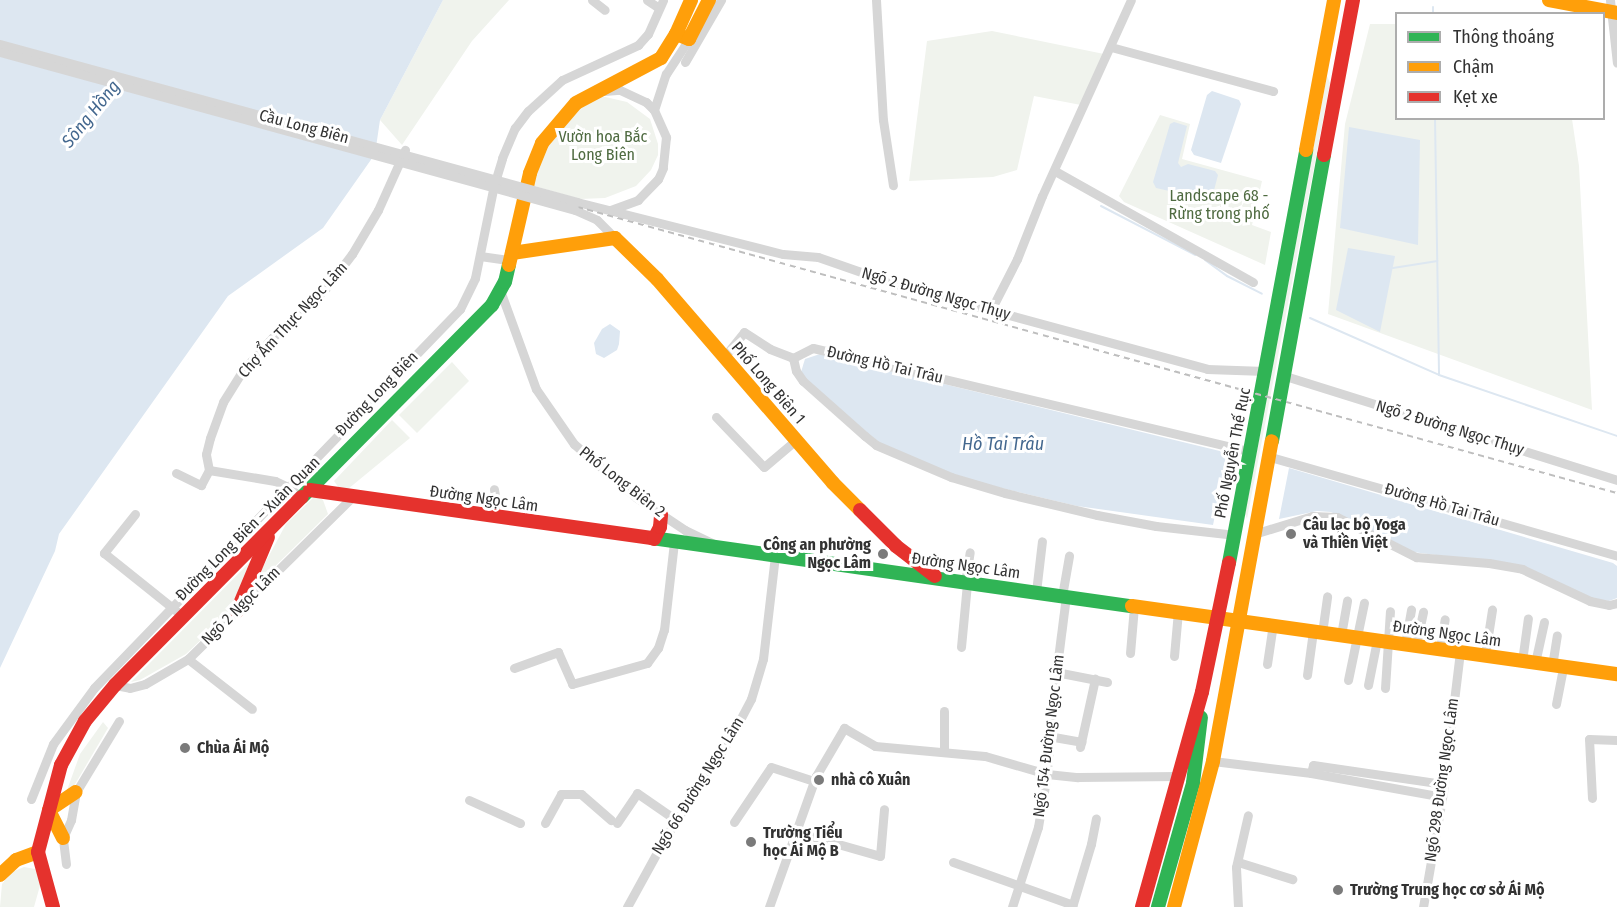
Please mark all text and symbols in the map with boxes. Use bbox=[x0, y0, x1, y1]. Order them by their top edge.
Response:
legend bbox=[1395, 12, 1605, 120]
text: Thông thoáng bbox=[1453, 26, 1554, 48]
text: Chậm bbox=[1453, 56, 1494, 78]
water label: Sông Hồng bbox=[57, 76, 125, 152]
text: Kẹt xe bbox=[1453, 86, 1498, 108]
street label: Cầu Long Biên bbox=[257, 106, 351, 148]
park label: Vườn hoa Bắc Long Biên bbox=[559, 127, 647, 165]
park label: Landscape 68 - Rừng trong phố bbox=[1168, 186, 1270, 224]
street label: Chợ Ẩm Thực Ngọc Lâm bbox=[234, 258, 352, 382]
street label: Ngõ 2 Đường Ngọc Thụy bbox=[859, 264, 1013, 324]
street label: Phố Long Biên 1 bbox=[727, 338, 809, 428]
street label: Đường Hồ Tai Trâu bbox=[825, 342, 945, 388]
street label: Đường Long Biên bbox=[332, 348, 422, 440]
street label: Phố Nguyễn Thế Rục bbox=[1211, 386, 1255, 520]
street label: Ngõ 2 Đường Ngọc Thụy bbox=[1374, 396, 1526, 460]
water label: Hồ Tai Trâu bbox=[962, 433, 1044, 455]
street label: Phố Long Biên 2 bbox=[575, 443, 669, 521]
street label: Đường Long Biên – Xuân Quan bbox=[172, 453, 324, 605]
street label: Đường Hồ Tai Trâu bbox=[1382, 479, 1502, 531]
street label: Đường Ngọc Lâm bbox=[428, 482, 540, 516]
place label: Câu lạc bộ Yoga và Thiền Việt bbox=[1303, 515, 1406, 553]
marker: Câu lạc bộ Yoga và Thiền Việt bbox=[1284, 527, 1298, 541]
place label: Công an phường Ngọc Lâm bbox=[763, 535, 871, 573]
marker: Công an phường Ngọc Lâm bbox=[876, 547, 890, 561]
street label: Đường Ngọc Lâm bbox=[910, 549, 1022, 583]
street label: Ngõ 2 Ngọc Lâm bbox=[198, 563, 284, 649]
street label: Đường Ngọc Lâm bbox=[1391, 617, 1503, 651]
street label: Ngõ 154 Đường Ngọc Lâm bbox=[1029, 654, 1069, 818]
street label: Ngõ 298 Đường Ngọc Lâm bbox=[1421, 697, 1463, 863]
street label: Ngõ 66 Đường Ngọc Lâm bbox=[648, 714, 748, 858]
place label: Chùa Ái Mộ bbox=[197, 738, 269, 758]
marker: Chùa Ái Mộ bbox=[178, 741, 192, 755]
place label: nhà cô Xuân bbox=[831, 770, 910, 790]
marker: nhà cô Xuân bbox=[812, 773, 826, 787]
place label: Trường Tiểu học Ái Mộ B bbox=[763, 823, 843, 861]
marker: Trường Tiểu học Ái Mộ B bbox=[744, 835, 758, 849]
place label: Trường Trung học cơ sở Ái Mộ bbox=[1350, 880, 1545, 900]
marker: Trường Trung học cơ sở Ái Mộ bbox=[1331, 883, 1345, 897]

